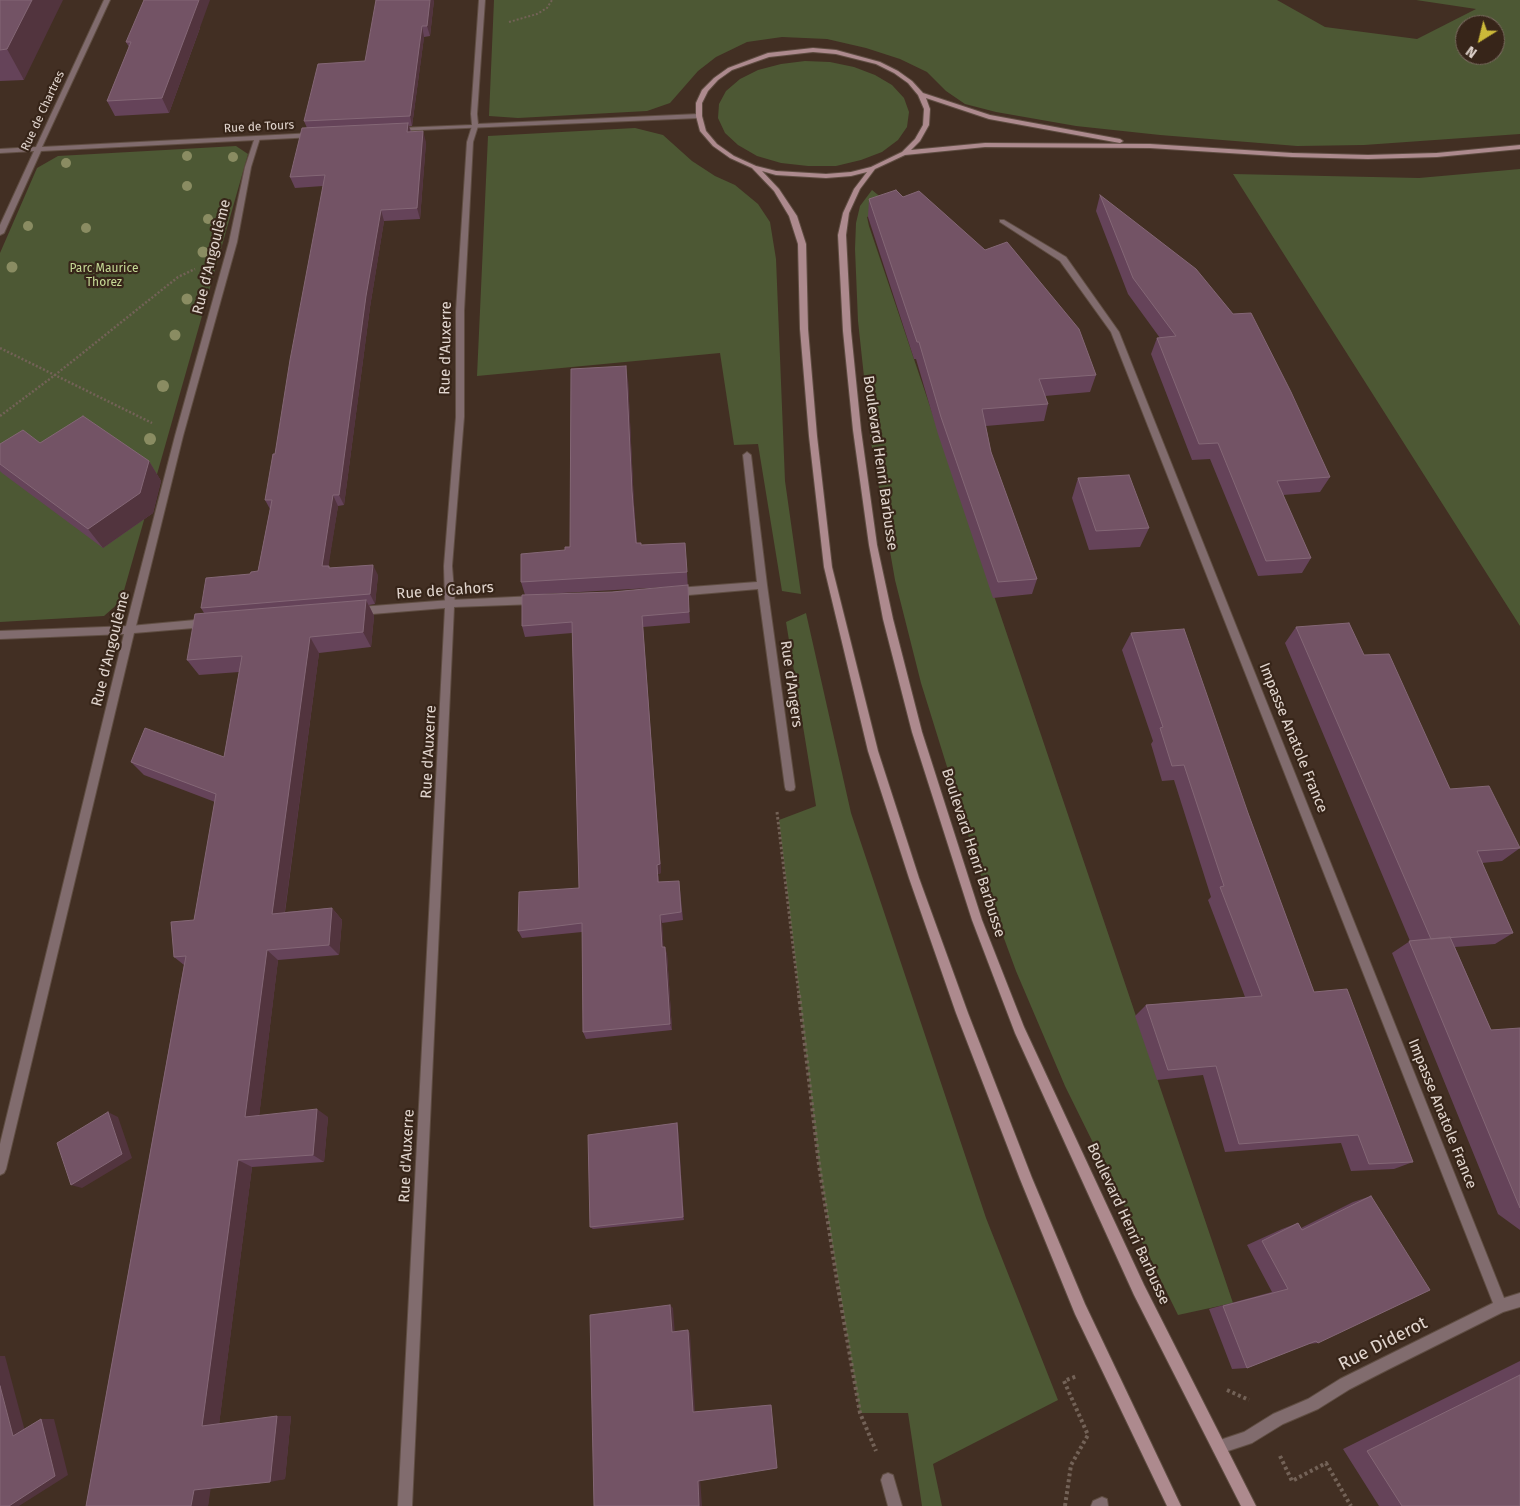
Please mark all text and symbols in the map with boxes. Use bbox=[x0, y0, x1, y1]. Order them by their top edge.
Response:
north arrow bbox=[1455, 15, 1505, 65]
text: N bbox=[1463, 42, 1480, 61]
street label: Rue de Chartres bbox=[18, 69, 68, 153]
street label: Rue de Tours bbox=[223, 118, 295, 136]
street label: Rue d'Angoulême bbox=[189, 198, 235, 316]
park label: Parc Maurice Thorez bbox=[70, 262, 138, 290]
street label: Rue d'Auxerre bbox=[436, 301, 456, 395]
street label: Boulevard Henri Barbusse bbox=[859, 374, 901, 552]
street label: Rue de Cahors bbox=[396, 579, 494, 603]
street label: Rue d'Angoulême bbox=[88, 590, 134, 708]
street label: Rue d'Angers bbox=[776, 639, 806, 729]
street label: Impasse Anatole France bbox=[1255, 660, 1331, 816]
street label: Rue d'Auxerre bbox=[418, 705, 440, 799]
street label: Boulevard Henri Barbusse bbox=[937, 766, 1009, 940]
street label: Impasse Anatole France bbox=[1404, 1036, 1480, 1192]
street label: Rue d'Auxerre bbox=[396, 1109, 418, 1203]
street label: Boulevard Henri Barbusse bbox=[1083, 1140, 1173, 1308]
street label: Rue Diderot bbox=[1335, 1312, 1431, 1376]

